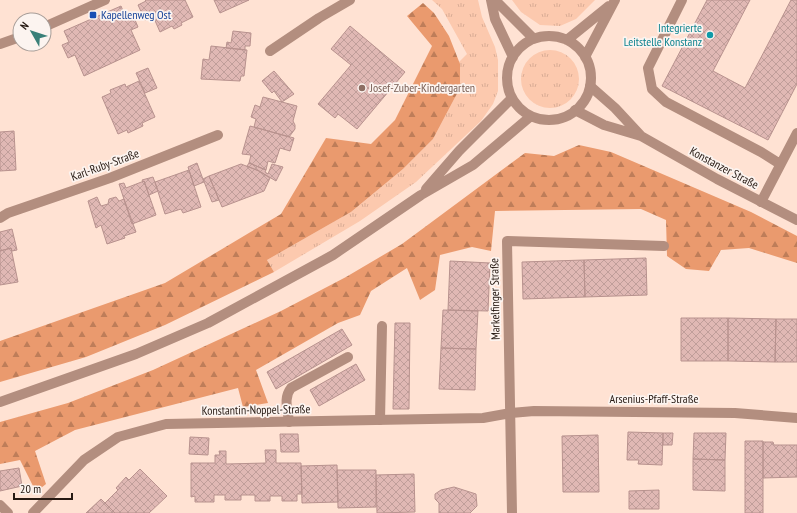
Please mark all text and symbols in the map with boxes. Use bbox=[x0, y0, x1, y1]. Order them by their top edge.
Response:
place label: Kapellenweg Ost bbox=[101, 7, 172, 22]
marker: Kapellenweg Ost bbox=[88, 10, 98, 20]
north arrow bbox=[12, 12, 52, 52]
text: N bbox=[17, 19, 32, 32]
place label: Integrierte Leitstelle Konstanz bbox=[624, 20, 702, 49]
marker: Integrierte Leitstelle Konstanz bbox=[705, 30, 715, 40]
place label: Josef-Zuber-Kindergarten bbox=[369, 80, 475, 95]
marker: Josef-Zuber-Kindergarten bbox=[357, 83, 367, 93]
street label: Konstanzer Straße bbox=[687, 143, 761, 192]
street label: Karl-Ruby-Straße bbox=[69, 145, 141, 184]
street label: Markelfinger Straße bbox=[486, 258, 503, 340]
street label: Arsenius-Pfaff-Straße bbox=[610, 391, 698, 406]
street label: Konstantin-Noppel-Straße bbox=[202, 401, 310, 418]
scale bar bbox=[14, 475, 72, 501]
text: 20 m bbox=[20, 481, 41, 496]

